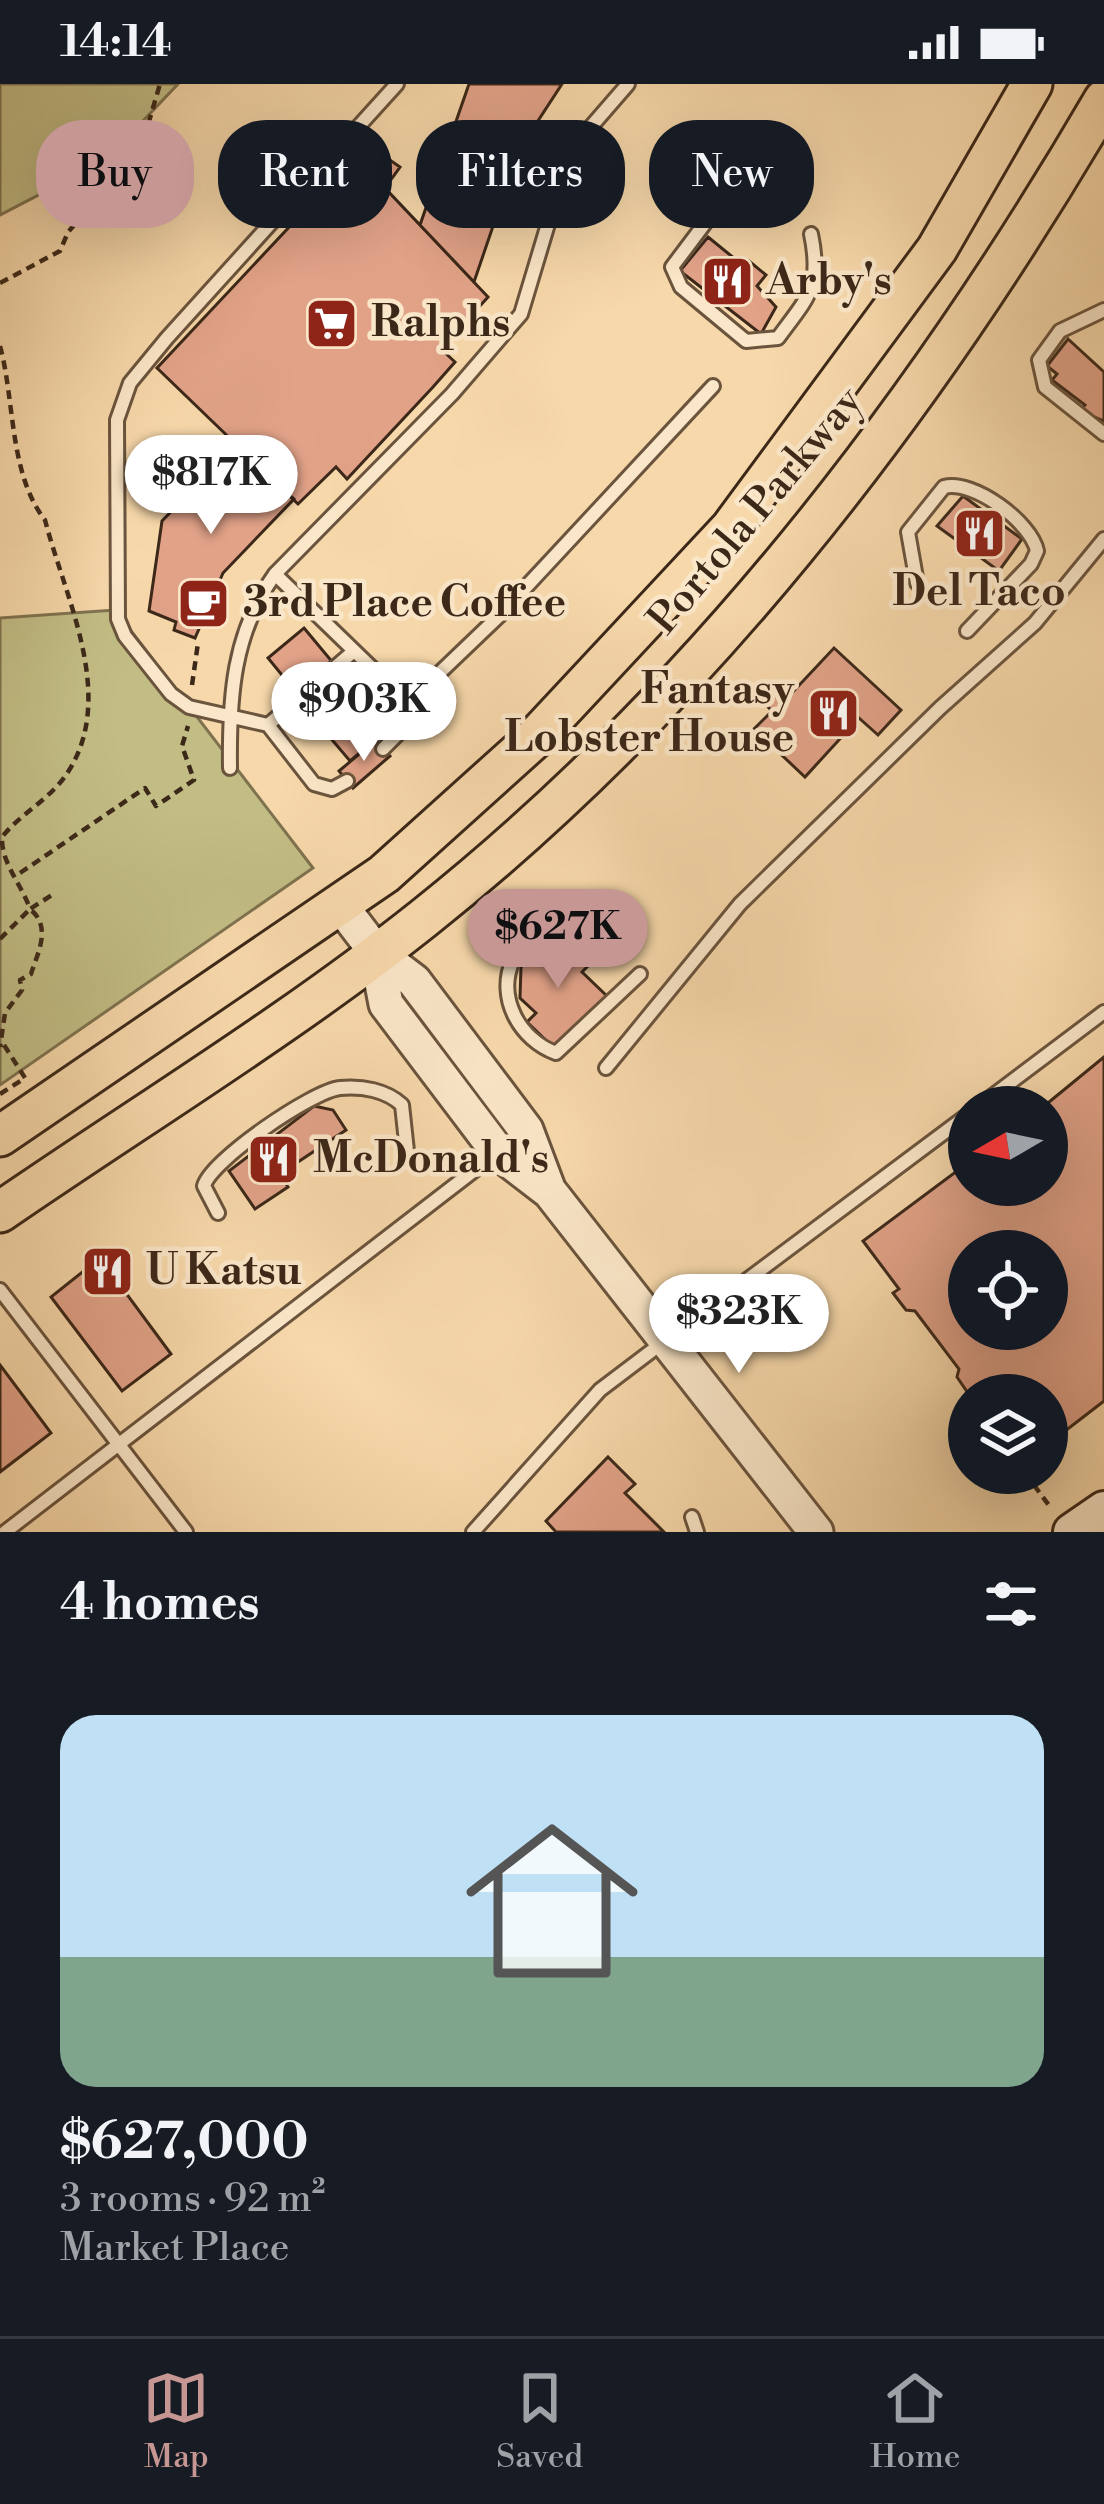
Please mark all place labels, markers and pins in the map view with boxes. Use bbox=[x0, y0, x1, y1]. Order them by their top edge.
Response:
restaurant icon: Arby's bbox=[699, 253, 755, 309]
place label: Arby's bbox=[765, 255, 892, 308]
supermarket icon: Ralphs bbox=[304, 295, 360, 351]
place label: Ralphs bbox=[371, 297, 510, 350]
pin: $817K bbox=[127, 435, 295, 537]
restaurant icon: Del Taco bbox=[951, 505, 1007, 561]
place label: Del Taco bbox=[892, 566, 1066, 619]
cafe icon: 3rd Place Coffee bbox=[176, 575, 232, 631]
place label: 3rd Place Coffee bbox=[243, 577, 566, 630]
pin: $903K bbox=[280, 662, 448, 764]
place label: Fantasy Lobster House bbox=[505, 664, 795, 765]
restaurant icon: Fantasy Lobster House bbox=[805, 686, 861, 742]
pin: $627K bbox=[474, 889, 642, 991]
restaurant icon: McDonald's bbox=[246, 1131, 302, 1187]
place label: McDonald's bbox=[313, 1133, 549, 1186]
restaurant icon: U Katsu bbox=[79, 1243, 135, 1299]
place label: U Katsu bbox=[146, 1245, 302, 1298]
pin: $323K bbox=[655, 1274, 823, 1376]

